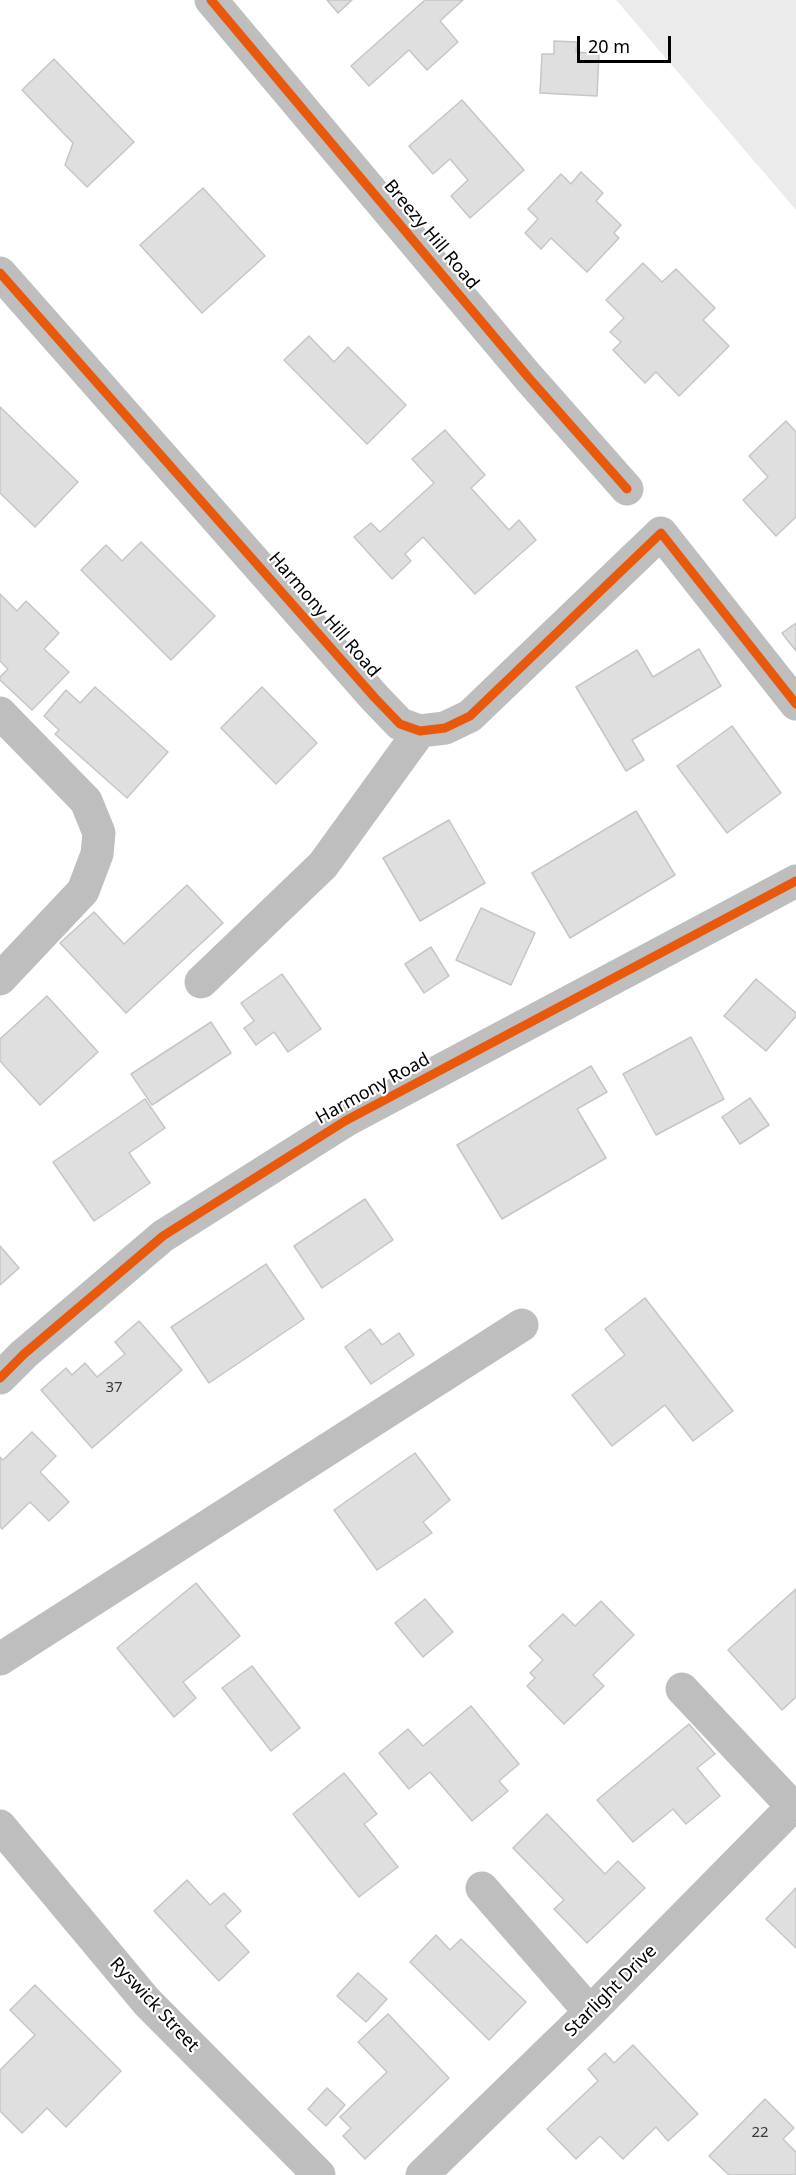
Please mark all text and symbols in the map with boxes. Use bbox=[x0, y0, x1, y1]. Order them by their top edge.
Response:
scale bar bbox=[580, 24, 674, 62]
text: 20 m bbox=[588, 34, 630, 58]
street label: Breezy Hill Road bbox=[379, 176, 483, 294]
street label: Harmony Hill Road bbox=[264, 548, 384, 682]
street label: Harmony Road bbox=[312, 1049, 434, 1129]
house number: 37 bbox=[105, 1379, 123, 1397]
street label: Starlight Drive bbox=[561, 1941, 661, 2041]
street label: Ryswick Street bbox=[105, 1953, 203, 2057]
house number: 22 bbox=[751, 2124, 769, 2142]

